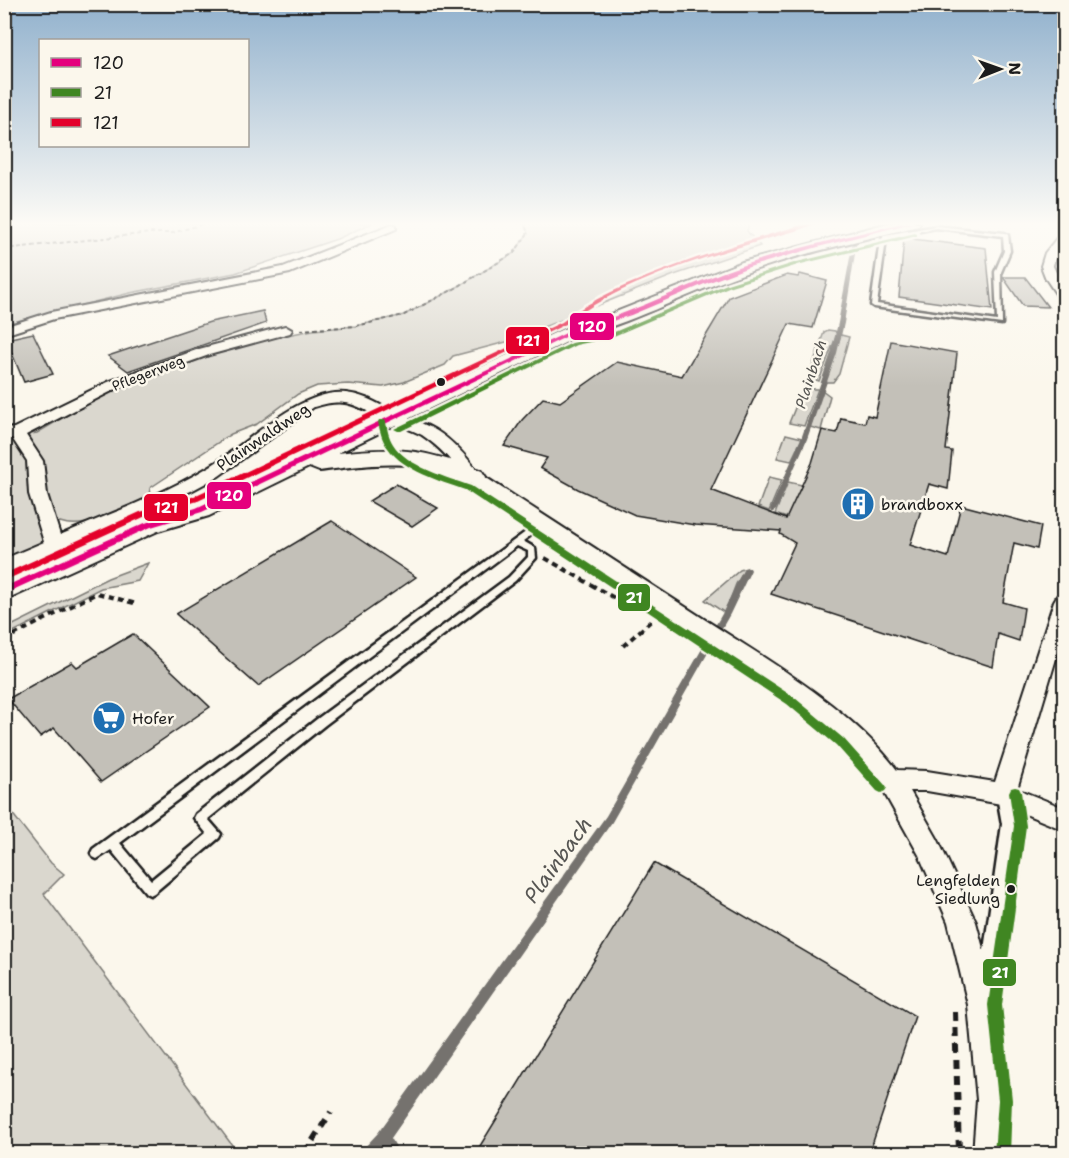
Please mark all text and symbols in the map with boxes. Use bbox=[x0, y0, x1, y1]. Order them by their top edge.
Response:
legend bbox=[39, 39, 249, 147]
north arrow bbox=[970, 39, 1030, 99]
text: 120 bbox=[93, 51, 124, 75]
text: N bbox=[1004, 62, 1025, 75]
text: 21 bbox=[93, 81, 112, 105]
text: 121 bbox=[93, 111, 119, 135]
line badge: 120 bbox=[569, 312, 615, 341]
text: 120 bbox=[578, 316, 606, 337]
line badge: 121 bbox=[505, 326, 550, 355]
text: 121 bbox=[516, 330, 540, 351]
water label: Plainbach bbox=[790, 337, 832, 411]
street label: Pflegerweg bbox=[109, 351, 187, 395]
unlabelled marker bbox=[435, 376, 447, 388]
street label: Plainwaldweg bbox=[212, 398, 314, 476]
line badge: 120 bbox=[206, 481, 252, 510]
text: 120 bbox=[215, 485, 243, 506]
building icon: brandboxx bbox=[840, 486, 876, 522]
line badge: 121 bbox=[143, 493, 189, 522]
place label: brandboxx bbox=[881, 494, 963, 515]
text: 121 bbox=[154, 497, 178, 518]
line badge: 21 bbox=[617, 583, 651, 612]
text: 21 bbox=[625, 587, 643, 608]
supermarket icon: Hofer bbox=[91, 700, 127, 736]
place label: Hofer bbox=[132, 708, 175, 729]
water label: Plainbach bbox=[517, 811, 599, 909]
place label: Lengfelden Siedlung bbox=[916, 870, 1000, 909]
marker: Lengfelden Siedlung bbox=[1005, 883, 1017, 895]
line badge: 21 bbox=[982, 958, 1017, 987]
text: 21 bbox=[991, 962, 1009, 983]

